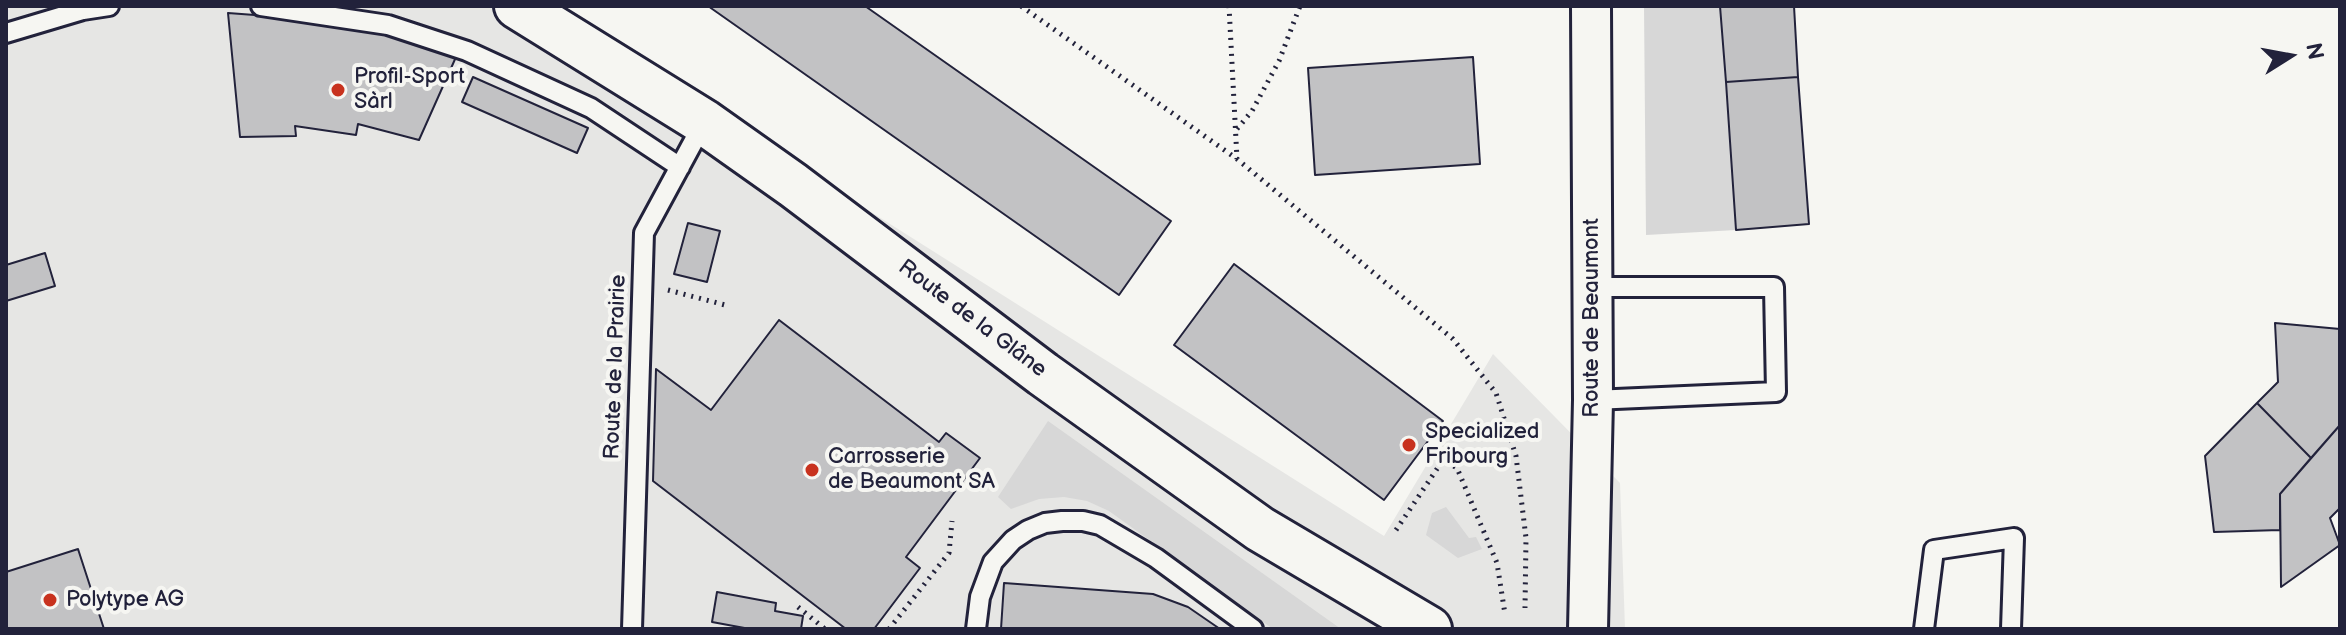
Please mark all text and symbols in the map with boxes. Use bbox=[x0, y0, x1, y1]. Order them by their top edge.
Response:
north arrow bbox=[2250, 16, 2330, 96]
text: N bbox=[2299, 41, 2329, 62]
place label: Profil-Sport Sàrl bbox=[354, 64, 465, 116]
marker: Profil-Sport Sàrl bbox=[329, 81, 347, 99]
street label: Route de Beaumont bbox=[1579, 218, 1605, 418]
street label: Route de la Glâne bbox=[893, 255, 1051, 383]
street label: Route de la Prairie bbox=[600, 274, 632, 460]
place label: Specialized Fribourg bbox=[1425, 419, 1539, 470]
marker: Specialized Fribourg bbox=[1400, 436, 1418, 454]
place label: Carrosserie de Beaumont SA bbox=[828, 444, 995, 496]
marker: Carrosserie de Beaumont SA bbox=[803, 461, 821, 479]
place label: Polytype AG bbox=[66, 587, 184, 613]
marker: Polytype AG bbox=[41, 591, 59, 609]

